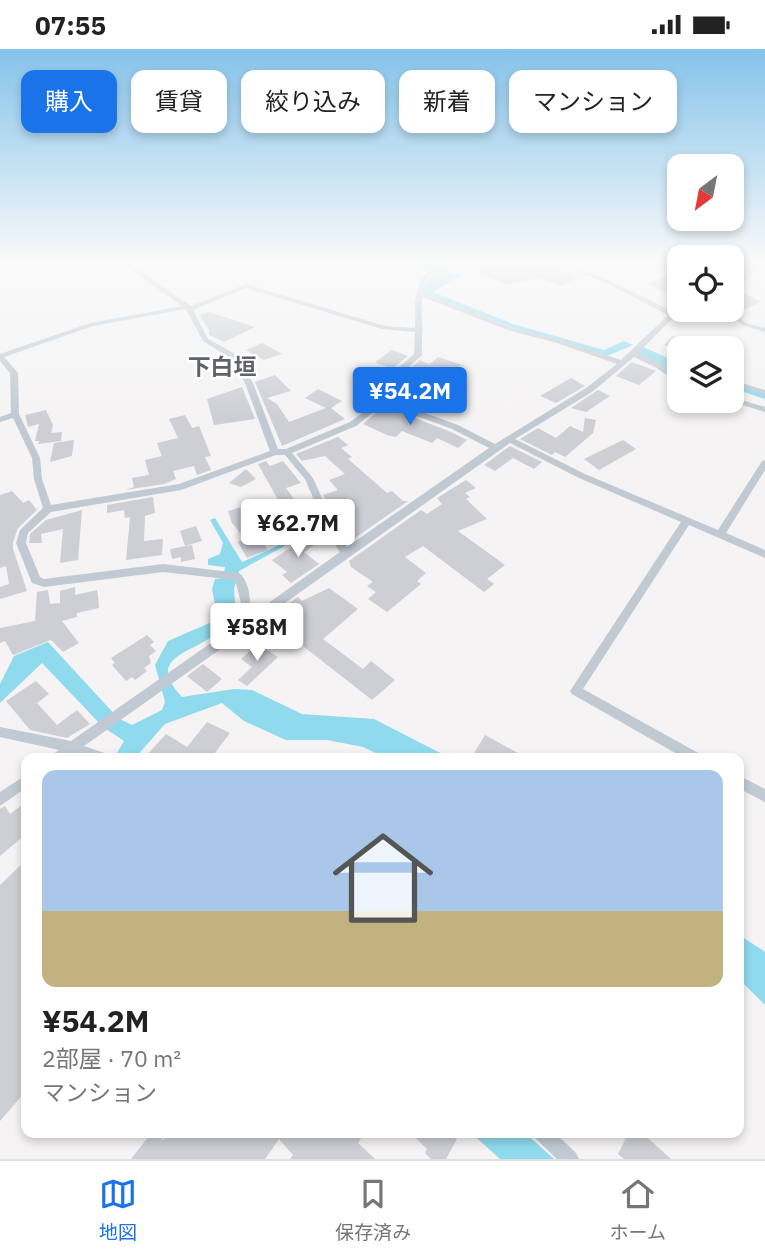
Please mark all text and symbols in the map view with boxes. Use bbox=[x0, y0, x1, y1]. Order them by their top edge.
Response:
text: 07:55 bbox=[35, 8, 106, 42]
chip: 購入 bbox=[21, 70, 117, 133]
chip: 賃貸 bbox=[131, 70, 227, 133]
chip: 絞り込み bbox=[241, 70, 385, 133]
chip: 新着 bbox=[399, 70, 495, 133]
chip: マンション bbox=[509, 70, 677, 133]
north arrow bbox=[667, 154, 744, 231]
map controls bbox=[667, 154, 744, 413]
button: locate bbox=[667, 245, 744, 322]
button: layers bbox=[667, 336, 744, 413]
district label: 下白垣 bbox=[188, 351, 257, 381]
pin: ¥54.2M bbox=[353, 367, 467, 427]
text: ¥54.2M bbox=[369, 375, 451, 405]
pin: ¥62.7M bbox=[241, 499, 355, 559]
text: ¥62.7M bbox=[257, 507, 339, 537]
pin: ¥58M bbox=[216, 603, 298, 663]
text: ¥58M bbox=[226, 611, 288, 641]
icon: home bbox=[320, 815, 446, 941]
text: ¥54.2M bbox=[42, 1001, 149, 1040]
text: 2部屋 · 70 m² bbox=[42, 1043, 181, 1073]
text: マンション bbox=[42, 1077, 157, 1107]
tab: 地図 bbox=[99, 1175, 137, 1244]
tab: 保存済み bbox=[335, 1175, 411, 1244]
tab: ホーム bbox=[609, 1175, 666, 1244]

